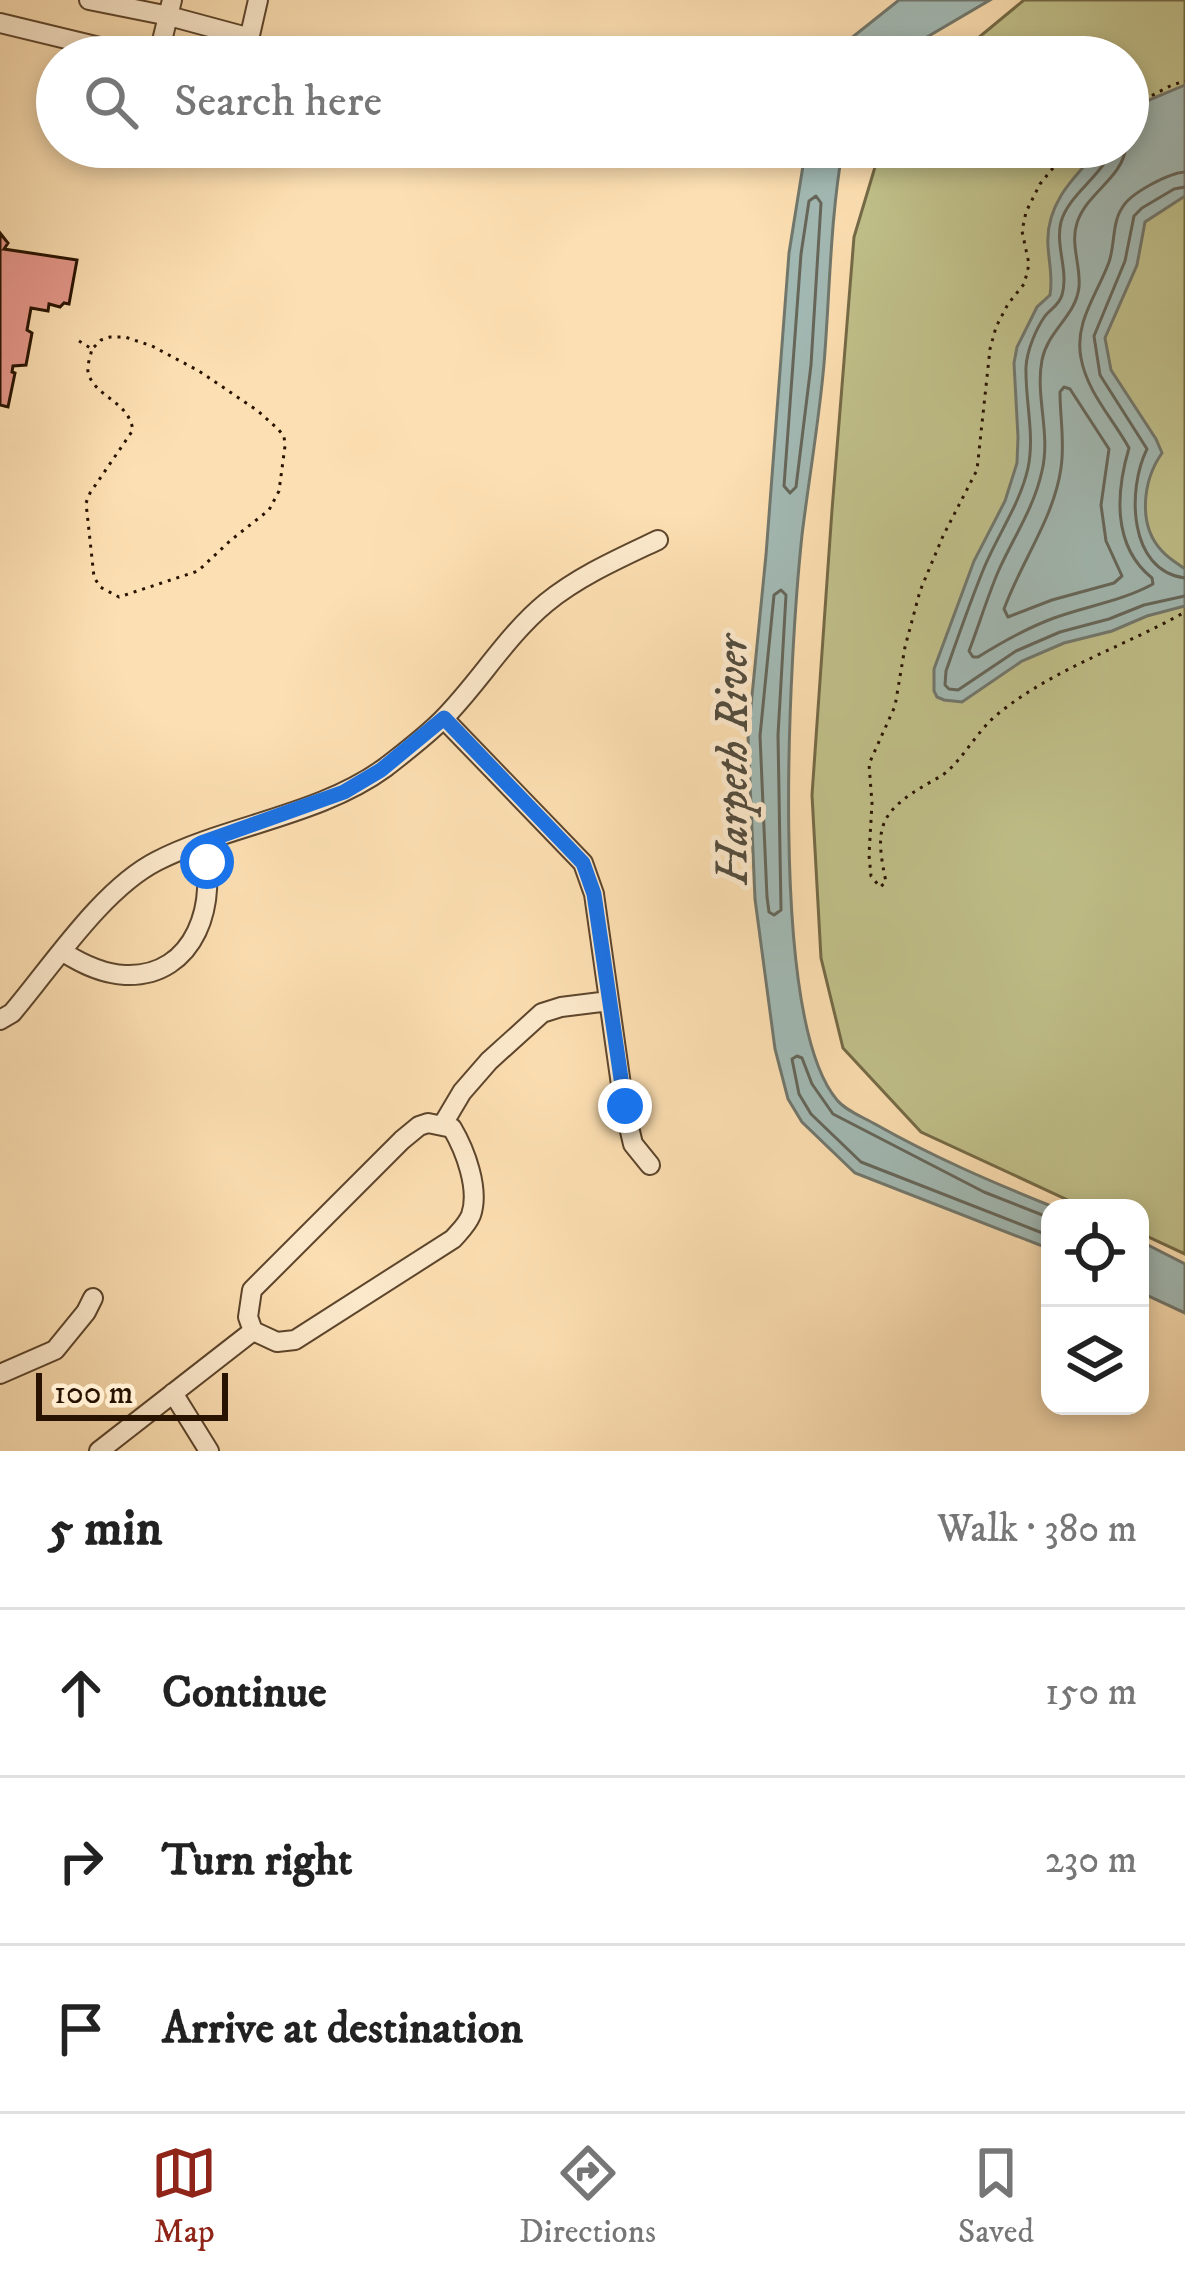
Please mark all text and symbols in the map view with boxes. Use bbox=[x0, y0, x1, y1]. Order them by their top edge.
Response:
search box bbox=[36, 36, 1149, 168]
icon: search bbox=[78, 69, 144, 135]
text: Search here bbox=[174, 74, 382, 130]
water label: Harpeth River bbox=[706, 633, 762, 885]
route start bbox=[180, 835, 234, 889]
route end bbox=[598, 1079, 652, 1133]
map controls bbox=[1041, 1199, 1149, 1415]
button: locate bbox=[1041, 1199, 1149, 1307]
button: layers bbox=[1041, 1307, 1149, 1415]
scale bar bbox=[36, 1367, 228, 1420]
text: 100 m bbox=[54, 1373, 133, 1414]
text: 5 min bbox=[48, 1497, 162, 1561]
text: Walk · 380 m bbox=[937, 1505, 1137, 1554]
icon: ahead bbox=[48, 1660, 114, 1726]
text: Continue bbox=[162, 1665, 327, 1721]
text: 150 m bbox=[1045, 1668, 1137, 1717]
icon: right bbox=[48, 1828, 114, 1894]
text: Turn right bbox=[162, 1833, 352, 1889]
text: 230 m bbox=[1045, 1836, 1137, 1885]
icon: arrive bbox=[48, 1996, 114, 2062]
text: Arrive at destination bbox=[162, 2001, 523, 2057]
tab: Map bbox=[151, 2140, 217, 2253]
tab: Directions bbox=[519, 2140, 656, 2253]
tab: Saved bbox=[958, 2140, 1034, 2253]

